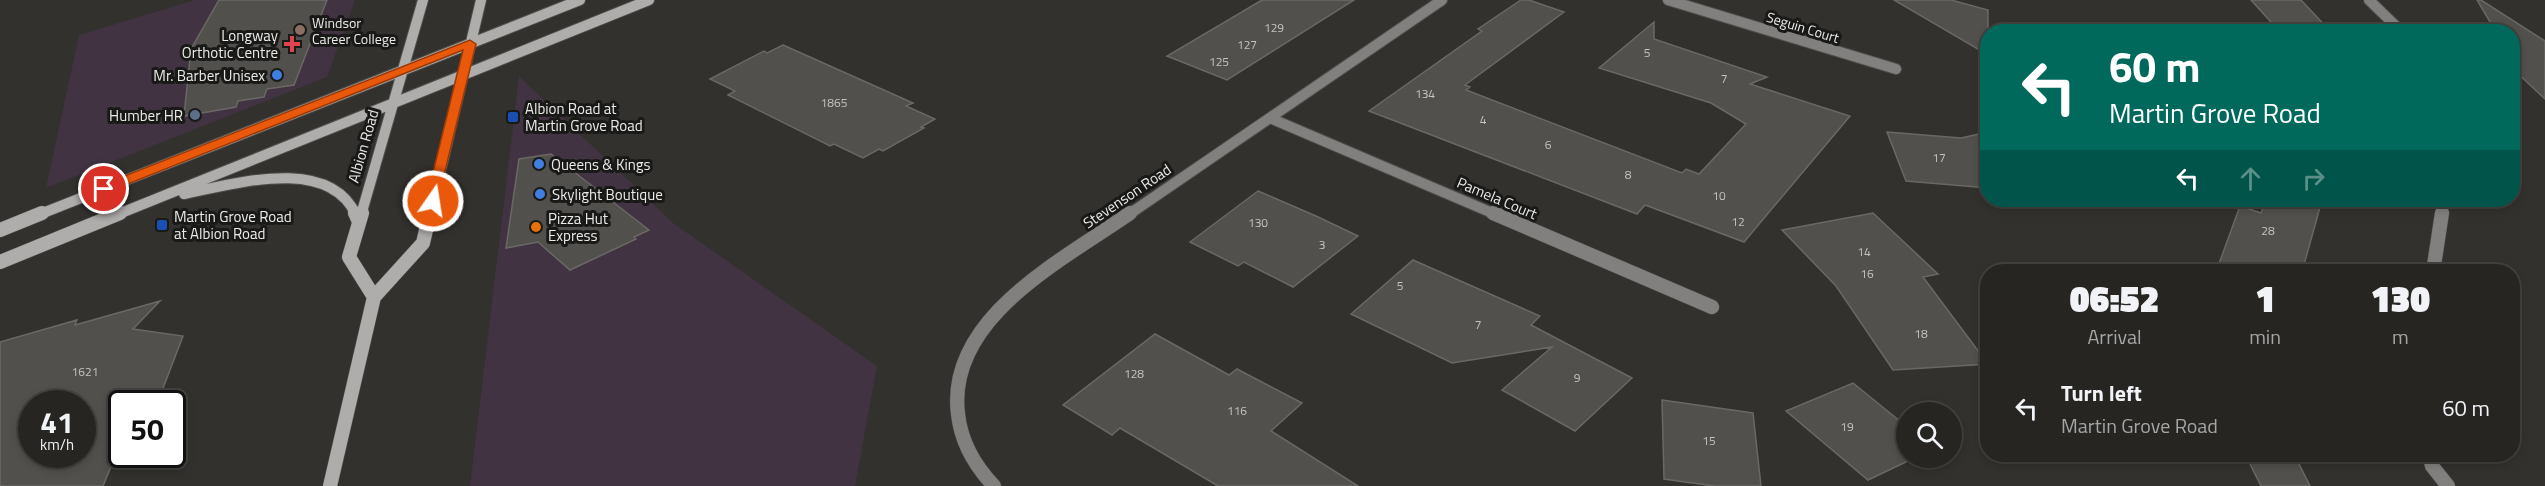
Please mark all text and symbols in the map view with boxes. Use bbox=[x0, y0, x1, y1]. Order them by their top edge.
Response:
street label: Seguin Court bbox=[1764, 6, 1842, 48]
place label: Windsor Career College bbox=[312, 12, 396, 49]
house number: 129 bbox=[1264, 18, 1284, 37]
marker: Windsor Career College bbox=[293, 23, 307, 37]
place label: Longway Orthotic Centre bbox=[182, 24, 278, 64]
text: 60 m bbox=[2109, 34, 2201, 98]
marker: Longway Orthotic Centre bbox=[283, 35, 301, 53]
house number: 127 bbox=[1237, 35, 1257, 54]
house number: 5 bbox=[1644, 43, 1651, 62]
icon: left bbox=[2010, 48, 2088, 126]
house number: 125 bbox=[1209, 52, 1229, 71]
place label: Mr. Barber Unisex bbox=[153, 64, 265, 87]
marker: Mr. Barber Unisex bbox=[270, 68, 284, 82]
house number: 7 bbox=[1721, 69, 1727, 88]
house number: 134 bbox=[1415, 84, 1435, 103]
text: Martin Grove Road bbox=[2109, 92, 2321, 133]
house number: 1865 bbox=[821, 93, 848, 112]
place label: Albion Road at Martin Grove Road bbox=[525, 97, 643, 137]
place label: Humber HR bbox=[109, 104, 183, 127]
street label: Albion Road bbox=[342, 107, 384, 185]
marker: Humber HR bbox=[188, 108, 202, 122]
marker: Albion Road at Martin Grove Road bbox=[506, 110, 520, 124]
house number: 4 bbox=[1480, 110, 1487, 129]
house number: 6 bbox=[1545, 135, 1552, 154]
house number: 17 bbox=[1932, 148, 1946, 167]
place label: Queens & Kings bbox=[551, 153, 651, 176]
marker: Queens & Kings bbox=[532, 157, 546, 171]
street label: Stevenson Road bbox=[1078, 158, 1176, 234]
icon: left bbox=[2171, 162, 2204, 195]
icon: ahead bbox=[2234, 162, 2267, 195]
icon: right bbox=[2297, 162, 2330, 195]
pin bbox=[78, 163, 129, 214]
house number: 8 bbox=[1625, 165, 1632, 184]
position arrow bbox=[401, 169, 465, 233]
street label: Pamela Court bbox=[1453, 171, 1541, 225]
icon: arrive bbox=[87, 172, 120, 205]
place label: Skylight Boutique bbox=[552, 183, 663, 206]
house number: 10 bbox=[1712, 186, 1726, 205]
marker: Skylight Boutique bbox=[533, 187, 547, 201]
place label: Martin Grove Road at Albion Road bbox=[174, 205, 292, 245]
place label: Pizza Hut Express bbox=[548, 207, 609, 247]
house number: 12 bbox=[1731, 212, 1745, 231]
house number: 130 bbox=[1248, 213, 1268, 232]
marker: Martin Grove Road at Albion Road bbox=[155, 218, 169, 232]
marker: Pizza Hut Express bbox=[529, 220, 543, 234]
house number: 28 bbox=[2261, 221, 2275, 240]
house number: 3 bbox=[1319, 235, 1325, 254]
house number: 14 bbox=[1857, 242, 1871, 261]
house number: 16 bbox=[1860, 264, 1874, 283]
text: 06:52 bbox=[2070, 271, 2159, 326]
text: 1 bbox=[2255, 271, 2275, 326]
text: 130 bbox=[2371, 271, 2430, 326]
house number: 5 bbox=[1397, 276, 1404, 295]
house number: 7 bbox=[1475, 315, 1481, 334]
text: Arrival bbox=[2087, 321, 2142, 352]
text: min bbox=[2249, 321, 2281, 352]
text: m bbox=[2392, 321, 2409, 352]
house number: 18 bbox=[1914, 324, 1928, 343]
house number: 1621 bbox=[72, 362, 98, 381]
house number: 128 bbox=[1124, 364, 1144, 383]
house number: 9 bbox=[1574, 368, 1581, 387]
text: Turn left bbox=[2061, 376, 2142, 410]
speed limit sign: 50 bbox=[108, 390, 186, 468]
text: 60 m bbox=[2442, 391, 2490, 425]
icon: left bbox=[2010, 392, 2043, 425]
text: 41 bbox=[40, 399, 74, 445]
house number: 116 bbox=[1227, 401, 1247, 420]
map controls bbox=[1896, 402, 1962, 468]
button: search bbox=[1896, 402, 1962, 468]
text: Martin Grove Road bbox=[2061, 410, 2218, 441]
house number: 19 bbox=[1840, 417, 1854, 436]
house number: 15 bbox=[1702, 431, 1716, 450]
text: km/h bbox=[40, 433, 74, 456]

